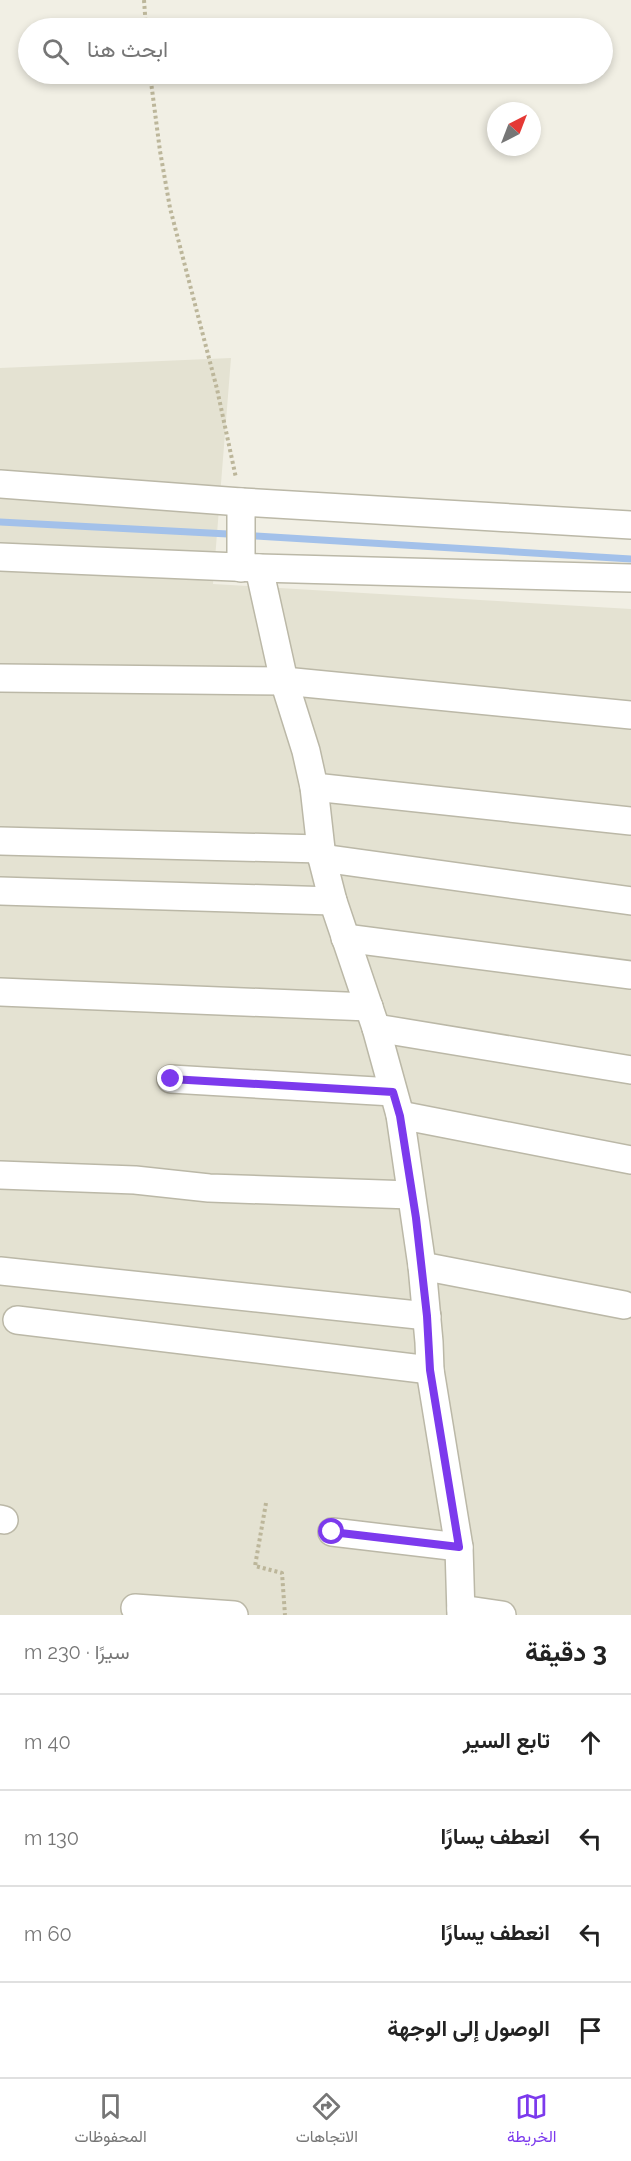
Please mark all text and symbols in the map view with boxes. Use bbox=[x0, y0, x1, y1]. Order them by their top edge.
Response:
search box bbox=[18, 18, 613, 84]
icon: search bbox=[39, 35, 72, 68]
text: ابحث هنا bbox=[87, 36, 168, 62]
north arrow bbox=[487, 102, 541, 156]
route end bbox=[157, 1065, 183, 1091]
route start bbox=[318, 1518, 344, 1544]
text: 3 دقيقة bbox=[525, 1637, 607, 1667]
text: سيرًا · 230 m bbox=[24, 1640, 130, 1664]
icon: ahead bbox=[574, 1726, 607, 1759]
text: تابع السير bbox=[463, 1727, 550, 1753]
text: 40 m bbox=[24, 1730, 71, 1754]
icon: left bbox=[574, 1822, 607, 1855]
text: انعطف يسارًا bbox=[441, 1823, 550, 1849]
text: 130 m bbox=[24, 1826, 79, 1850]
icon: left bbox=[574, 1918, 607, 1951]
text: انعطف يسارًا bbox=[441, 1919, 550, 1945]
text: 60 m bbox=[24, 1922, 72, 1946]
icon: arrive bbox=[574, 2014, 607, 2047]
text: الوصول إلى الوجهة bbox=[387, 2015, 550, 2041]
tab: المحفوظات bbox=[75, 2090, 147, 2151]
tab: الاتجاهات bbox=[296, 2090, 358, 2151]
tab: الخريطة bbox=[507, 2090, 556, 2151]

